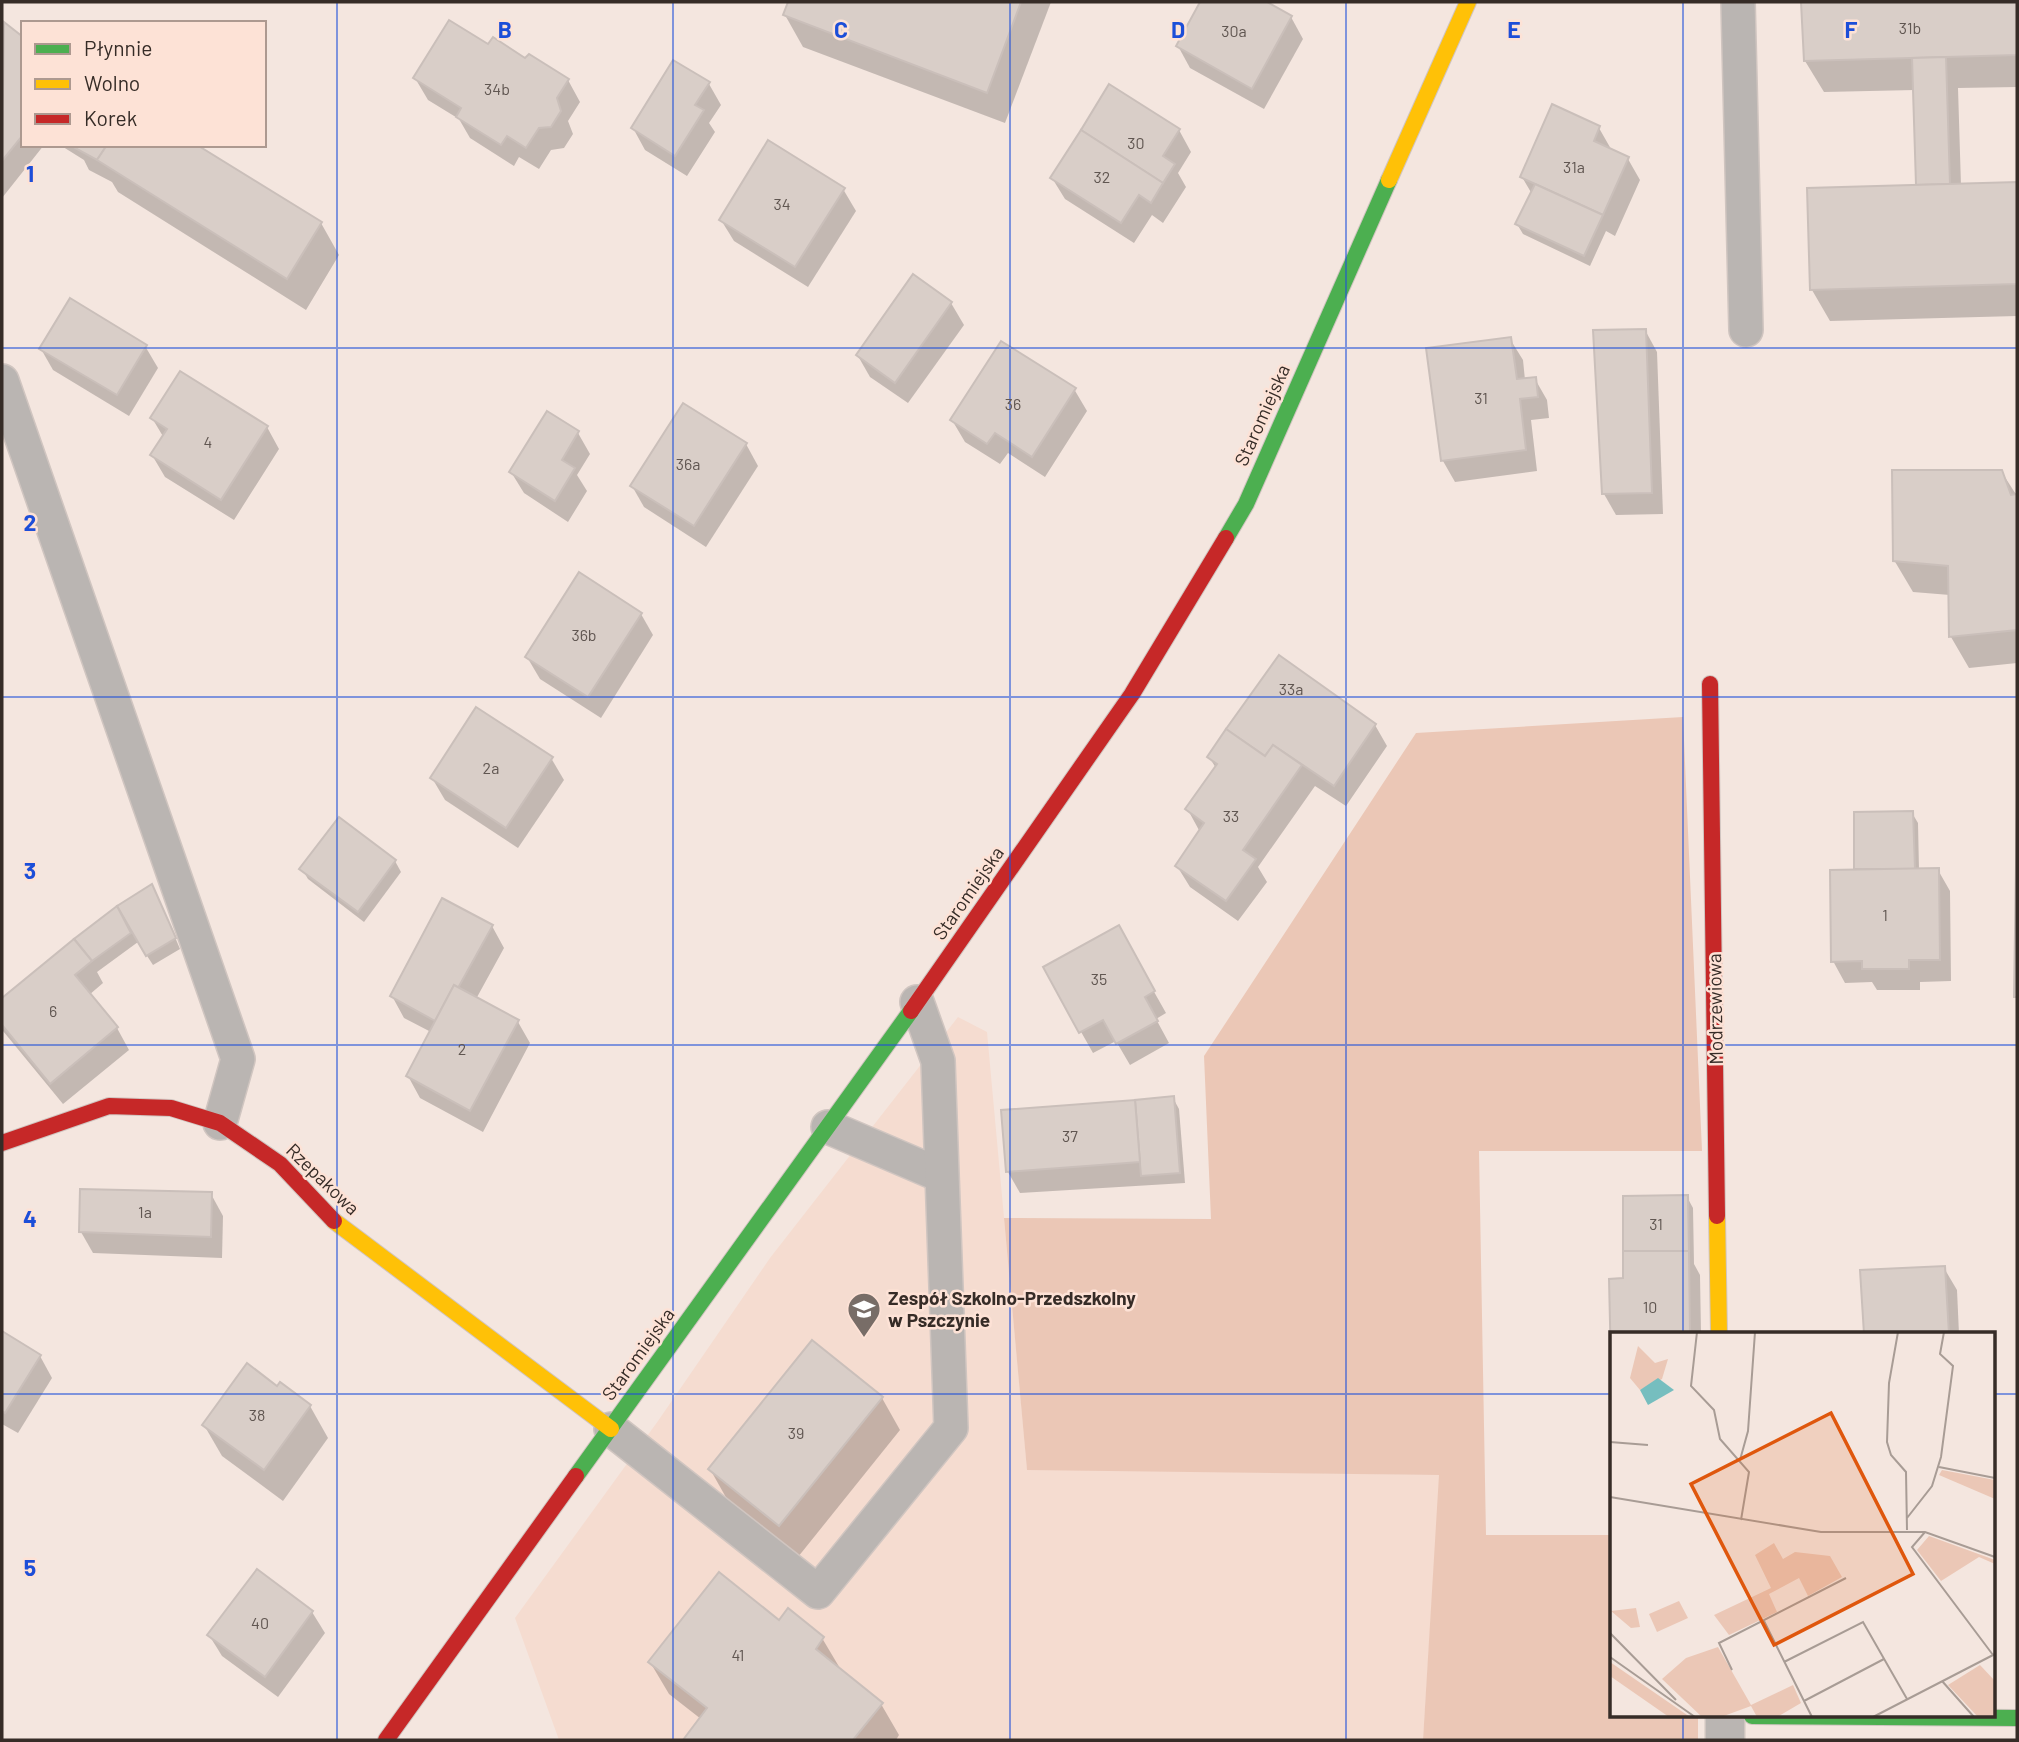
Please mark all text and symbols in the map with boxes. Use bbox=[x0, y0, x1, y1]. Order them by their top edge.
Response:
text: B bbox=[498, 15, 512, 43]
text: C bbox=[834, 15, 848, 43]
text: D bbox=[1171, 15, 1185, 43]
text: E bbox=[1507, 15, 1521, 43]
text: F bbox=[1845, 15, 1858, 43]
house number: 31b bbox=[1899, 18, 1921, 37]
legend bbox=[21, 21, 266, 147]
house number: 30a bbox=[1221, 21, 1247, 40]
text: Płynnie bbox=[84, 35, 152, 60]
text: Wolno bbox=[84, 70, 140, 95]
house number: 34b bbox=[484, 79, 510, 98]
text: Korek bbox=[84, 105, 137, 130]
house number: 30 bbox=[1127, 133, 1145, 152]
house number: 31a bbox=[1563, 157, 1585, 176]
text: 1 bbox=[26, 159, 34, 187]
house number: 32 bbox=[1094, 167, 1110, 186]
house number: 34 bbox=[773, 194, 791, 213]
street label: Staromiejska bbox=[1229, 361, 1294, 469]
house number: 31 bbox=[1474, 388, 1488, 407]
house number: 36 bbox=[1005, 394, 1021, 413]
house number: 4 bbox=[204, 432, 212, 451]
house number: 36a bbox=[676, 454, 700, 473]
text: 2 bbox=[24, 508, 36, 536]
house number: 36b bbox=[571, 625, 597, 644]
house number: 33a bbox=[1279, 679, 1303, 698]
house number: 2a bbox=[483, 758, 499, 777]
house number: 33 bbox=[1223, 806, 1239, 825]
street label: Staromiejska bbox=[927, 842, 1008, 944]
text: 3 bbox=[24, 856, 36, 884]
house number: 1 bbox=[1882, 905, 1888, 924]
street label: Modrzewiowa bbox=[1702, 953, 1727, 1065]
house number: 35 bbox=[1091, 969, 1107, 988]
house number: 6 bbox=[49, 1001, 57, 1020]
house number: 2 bbox=[458, 1039, 466, 1058]
house number: 37 bbox=[1062, 1126, 1078, 1145]
street label: Rzepakowa bbox=[282, 1138, 365, 1219]
house number: 1a bbox=[138, 1202, 152, 1221]
text: 4 bbox=[23, 1204, 37, 1232]
house number: 31 bbox=[1649, 1214, 1663, 1233]
place label: Zespół Szkolno-Przedszkolny w Pszczynie bbox=[888, 1286, 1136, 1331]
school or university icon: Zespół Szkolno-Przedszkolny w Pszczynie bbox=[845, 1290, 883, 1339]
house number: 10 bbox=[1643, 1297, 1657, 1316]
street label: Staromiejska bbox=[596, 1303, 679, 1404]
inset map bbox=[1610, 1332, 1994, 1718]
house number: 38 bbox=[249, 1405, 265, 1424]
house number: 39 bbox=[788, 1423, 804, 1442]
text: 5 bbox=[24, 1553, 36, 1581]
house number: 40 bbox=[251, 1613, 269, 1632]
house number: 41 bbox=[732, 1645, 744, 1664]

